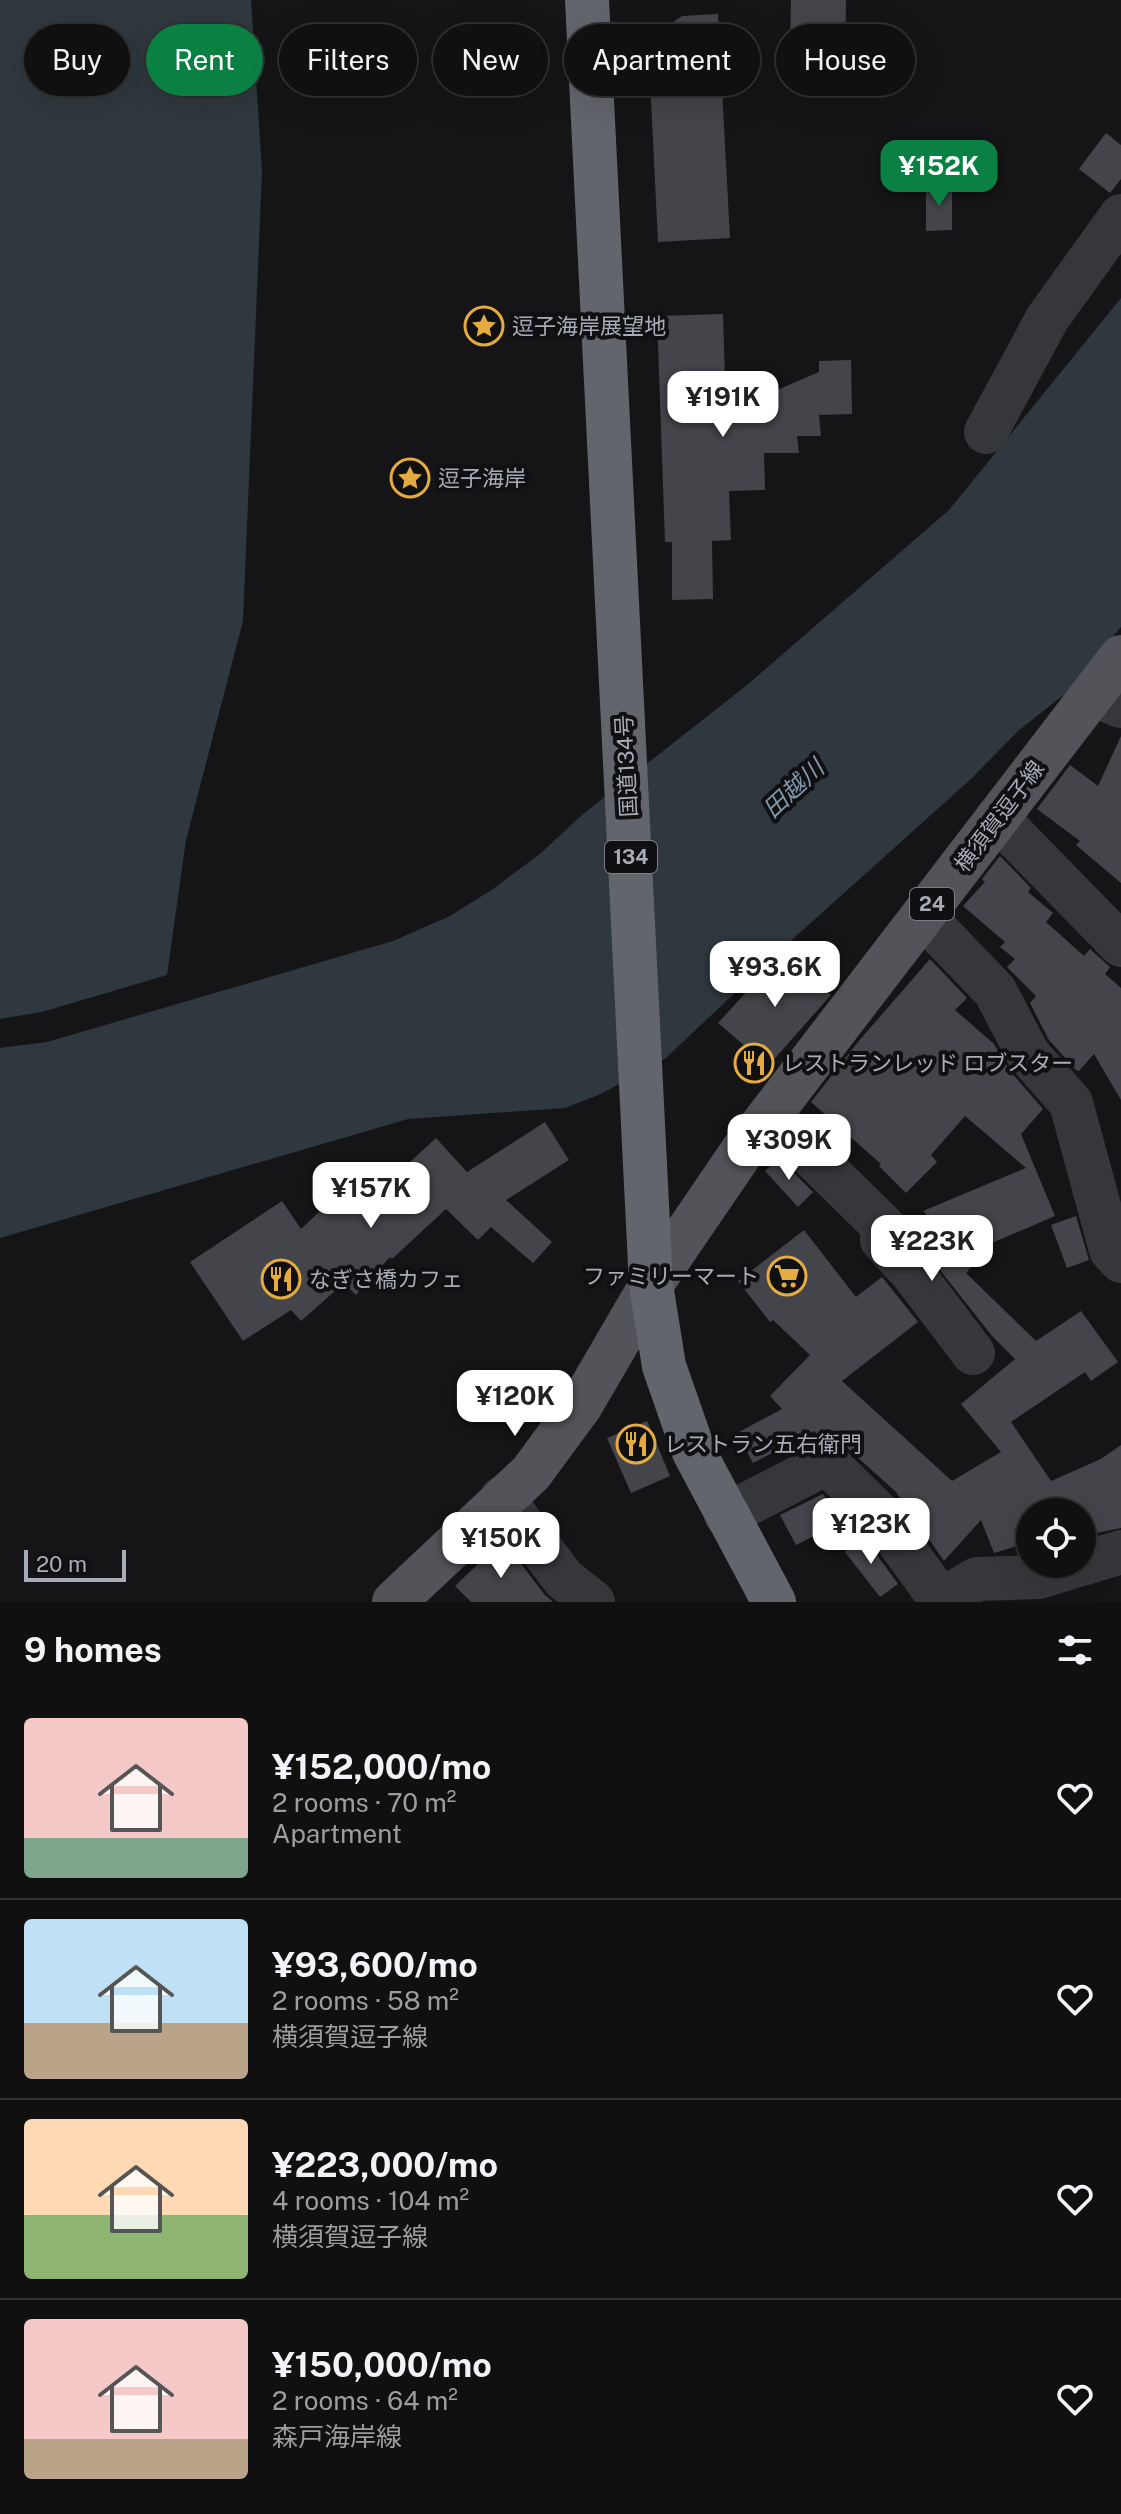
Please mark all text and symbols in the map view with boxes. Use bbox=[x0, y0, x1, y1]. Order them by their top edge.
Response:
chip: Buy bbox=[24, 24, 130, 96]
chip: Rent bbox=[146, 24, 263, 96]
chip: Filters bbox=[279, 24, 417, 96]
chip: New bbox=[433, 24, 548, 96]
chip: Apartment bbox=[564, 24, 760, 96]
chip: House bbox=[776, 24, 915, 96]
pin: ¥152K bbox=[883, 140, 995, 208]
text: ¥152K bbox=[899, 150, 979, 181]
place icon: 逗子海岸展望地 bbox=[463, 305, 505, 347]
place label: 逗子海岸展望地 bbox=[512, 313, 666, 339]
pin: ¥191K bbox=[667, 371, 779, 439]
text: ¥191K bbox=[685, 381, 761, 412]
place icon: 逗子海岸 bbox=[389, 457, 431, 499]
place label: 逗子海岸 bbox=[438, 465, 526, 491]
street label: 国道134号 bbox=[610, 714, 642, 818]
water label: 田越川 bbox=[757, 751, 831, 823]
street label: 横須賀逗子線 bbox=[949, 755, 1049, 877]
road number: 134 bbox=[605, 841, 657, 873]
road number: 24 bbox=[910, 888, 954, 920]
pin: ¥93.6K bbox=[710, 941, 840, 1009]
text: ¥93.6K bbox=[728, 951, 822, 982]
restaurant icon: レストランレッド ロブスター bbox=[733, 1042, 775, 1084]
place label: レストランレッド ロブスター bbox=[782, 1050, 1073, 1076]
pin: ¥309K bbox=[733, 1114, 845, 1182]
text: ¥309K bbox=[746, 1124, 832, 1155]
pin: ¥157K bbox=[315, 1162, 427, 1230]
text: ¥157K bbox=[331, 1172, 411, 1203]
pin: ¥223K bbox=[876, 1215, 988, 1283]
text: ¥223K bbox=[889, 1225, 975, 1256]
supermarket icon: ファミリーマート bbox=[766, 1255, 808, 1297]
restaurant icon: なぎさ橋カフェ bbox=[260, 1258, 302, 1300]
place label: ファミリーマート bbox=[583, 1263, 759, 1289]
place label: なぎさ橋カフェ bbox=[309, 1266, 463, 1292]
pin: ¥120K bbox=[459, 1370, 571, 1438]
text: ¥120K bbox=[475, 1380, 555, 1411]
restaurant icon: レストラン五右衛門 bbox=[615, 1423, 657, 1465]
place label: レストラン五右衛門 bbox=[664, 1431, 862, 1457]
pin: ¥123K bbox=[815, 1498, 927, 1566]
map controls bbox=[1016, 1498, 1096, 1578]
button: locate bbox=[1016, 1498, 1096, 1578]
text: ¥123K bbox=[831, 1508, 911, 1539]
pin: ¥150K bbox=[445, 1512, 557, 1580]
text: ¥150K bbox=[460, 1522, 542, 1553]
scale bar bbox=[24, 1546, 126, 1582]
text: 20 m bbox=[36, 1551, 87, 1577]
icon: filters bbox=[1053, 1628, 1097, 1672]
text: 9 homes bbox=[24, 1630, 162, 1670]
text: ¥152,000/mo bbox=[272, 1747, 491, 1787]
icon: home bbox=[88, 1750, 184, 1846]
icon: heart bbox=[1053, 1776, 1097, 1820]
text: 2 rooms · 70 m² bbox=[272, 1787, 456, 1818]
text: Apartment bbox=[272, 1818, 402, 1849]
text: ¥93,600/mo bbox=[272, 1945, 478, 1985]
icon: home bbox=[88, 1951, 184, 2047]
icon: heart bbox=[1053, 1977, 1097, 2021]
text: 2 rooms · 58 m² bbox=[272, 1985, 459, 2016]
text: 横須賀逗子線 bbox=[272, 2021, 428, 2052]
text: ¥223,000/mo bbox=[272, 2145, 498, 2185]
icon: home bbox=[88, 2151, 184, 2247]
icon: heart bbox=[1053, 2177, 1097, 2221]
text: 4 rooms · 104 m² bbox=[272, 2185, 469, 2216]
text: 横須賀逗子線 bbox=[272, 2221, 428, 2252]
text: ¥150,000/mo bbox=[272, 2345, 492, 2385]
icon: home bbox=[88, 2351, 184, 2447]
icon: heart bbox=[1053, 2377, 1097, 2421]
text: 2 rooms · 64 m² bbox=[272, 2385, 458, 2416]
text: 森戸海岸線 bbox=[272, 2421, 402, 2452]

